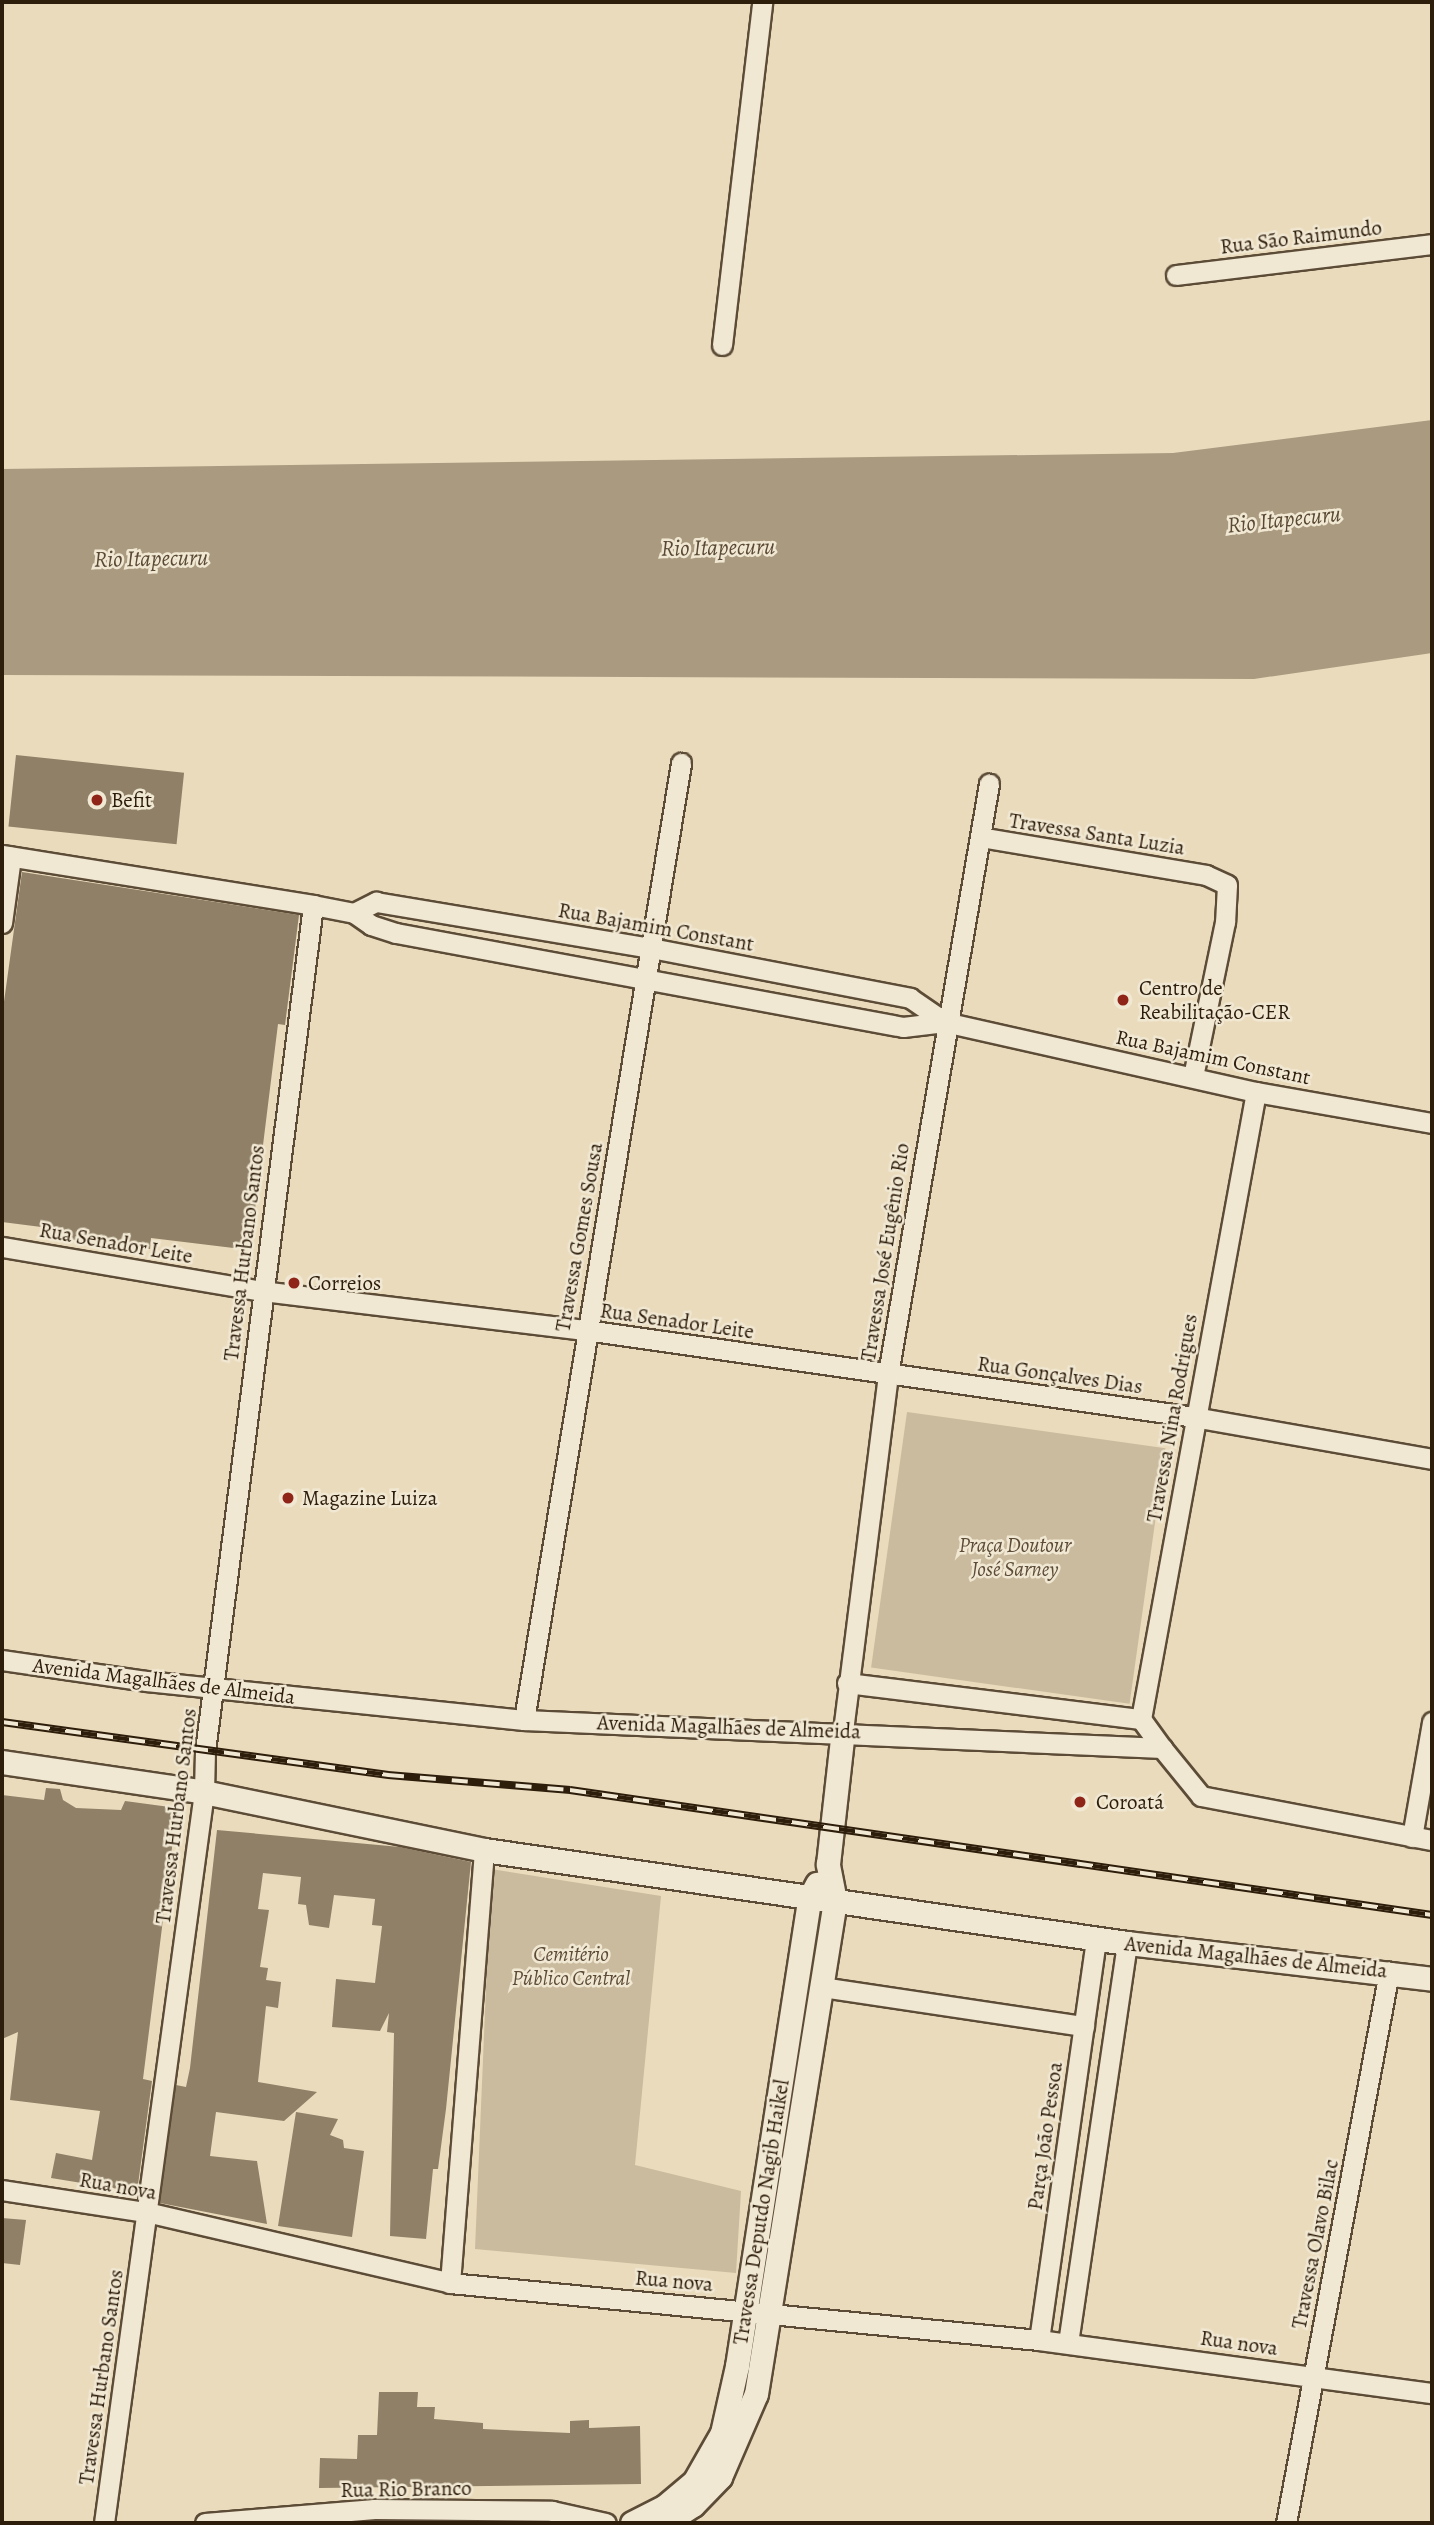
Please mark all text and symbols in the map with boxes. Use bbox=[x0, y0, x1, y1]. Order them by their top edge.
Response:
street label: Rua São Raimundo bbox=[1219, 215, 1383, 259]
water label: Rio Itapecuru bbox=[1226, 500, 1342, 540]
water label: Rio Itapecuru bbox=[661, 533, 775, 563]
water label: Rio Itapecuru bbox=[94, 544, 208, 574]
place label: Befit bbox=[111, 787, 152, 813]
marker: Befit bbox=[89, 792, 105, 808]
street label: Travessa Santa Luzia bbox=[1007, 808, 1187, 860]
street label: Rua Bajamim Constant bbox=[556, 897, 756, 957]
place label: Centro de Reabilitação-CER bbox=[1139, 975, 1290, 1025]
marker: Centro de Reabilitação-CER bbox=[1113, 990, 1133, 1010]
street label: Rua Bajamim Constant bbox=[1113, 1024, 1313, 1090]
street label: Travessa Gomes Sousa bbox=[550, 1140, 608, 1334]
street label: Travessa José Eugênio Rio bbox=[855, 1141, 915, 1363]
street label: Travessa Hurbano Santos bbox=[218, 1144, 270, 1362]
street label: Rua Senador Leite bbox=[37, 1217, 195, 1269]
place label: Correios bbox=[308, 1270, 381, 1296]
marker: Correios bbox=[286, 1275, 302, 1291]
street label: Rua Senador Leite bbox=[598, 1298, 756, 1344]
street label: Travessa Nina Rodrigues bbox=[1141, 1312, 1203, 1524]
street label: Rua Gonçalves Dias bbox=[976, 1351, 1144, 1399]
place label: Magazine Luiza bbox=[302, 1485, 437, 1511]
marker: Magazine Luiza bbox=[280, 1490, 296, 1506]
park label: Praça Doutour José Sarney bbox=[959, 1532, 1071, 1582]
street label: Avenida Magalhães de Almeida bbox=[31, 1652, 297, 1710]
street label: Travessa Hurbano Santos bbox=[150, 1707, 202, 1925]
street label: Avenida Magalhães de Almeida bbox=[597, 1710, 861, 1744]
place label: Coroatá bbox=[1096, 1789, 1164, 1815]
marker: Coroatá bbox=[1070, 1792, 1090, 1812]
street label: Avenida Magalhães de Almeida bbox=[1123, 1931, 1389, 1983]
park label: Cemitério Público Central bbox=[512, 1941, 630, 1991]
street label: Parça João Pessoa bbox=[1022, 2060, 1068, 2212]
street label: Travessa Deputdo Nagib Haikel bbox=[728, 2078, 794, 2346]
street label: Travessa Olavo Bilac bbox=[1286, 2157, 1344, 2331]
street label: Rua nova bbox=[77, 2167, 159, 2205]
street label: Rua nova bbox=[634, 2265, 714, 2297]
street label: Travessa Hurbano Santos bbox=[73, 2268, 129, 2486]
street label: Rua nova bbox=[1199, 2325, 1279, 2361]
street label: Rua Rio Branco bbox=[340, 2475, 472, 2503]

